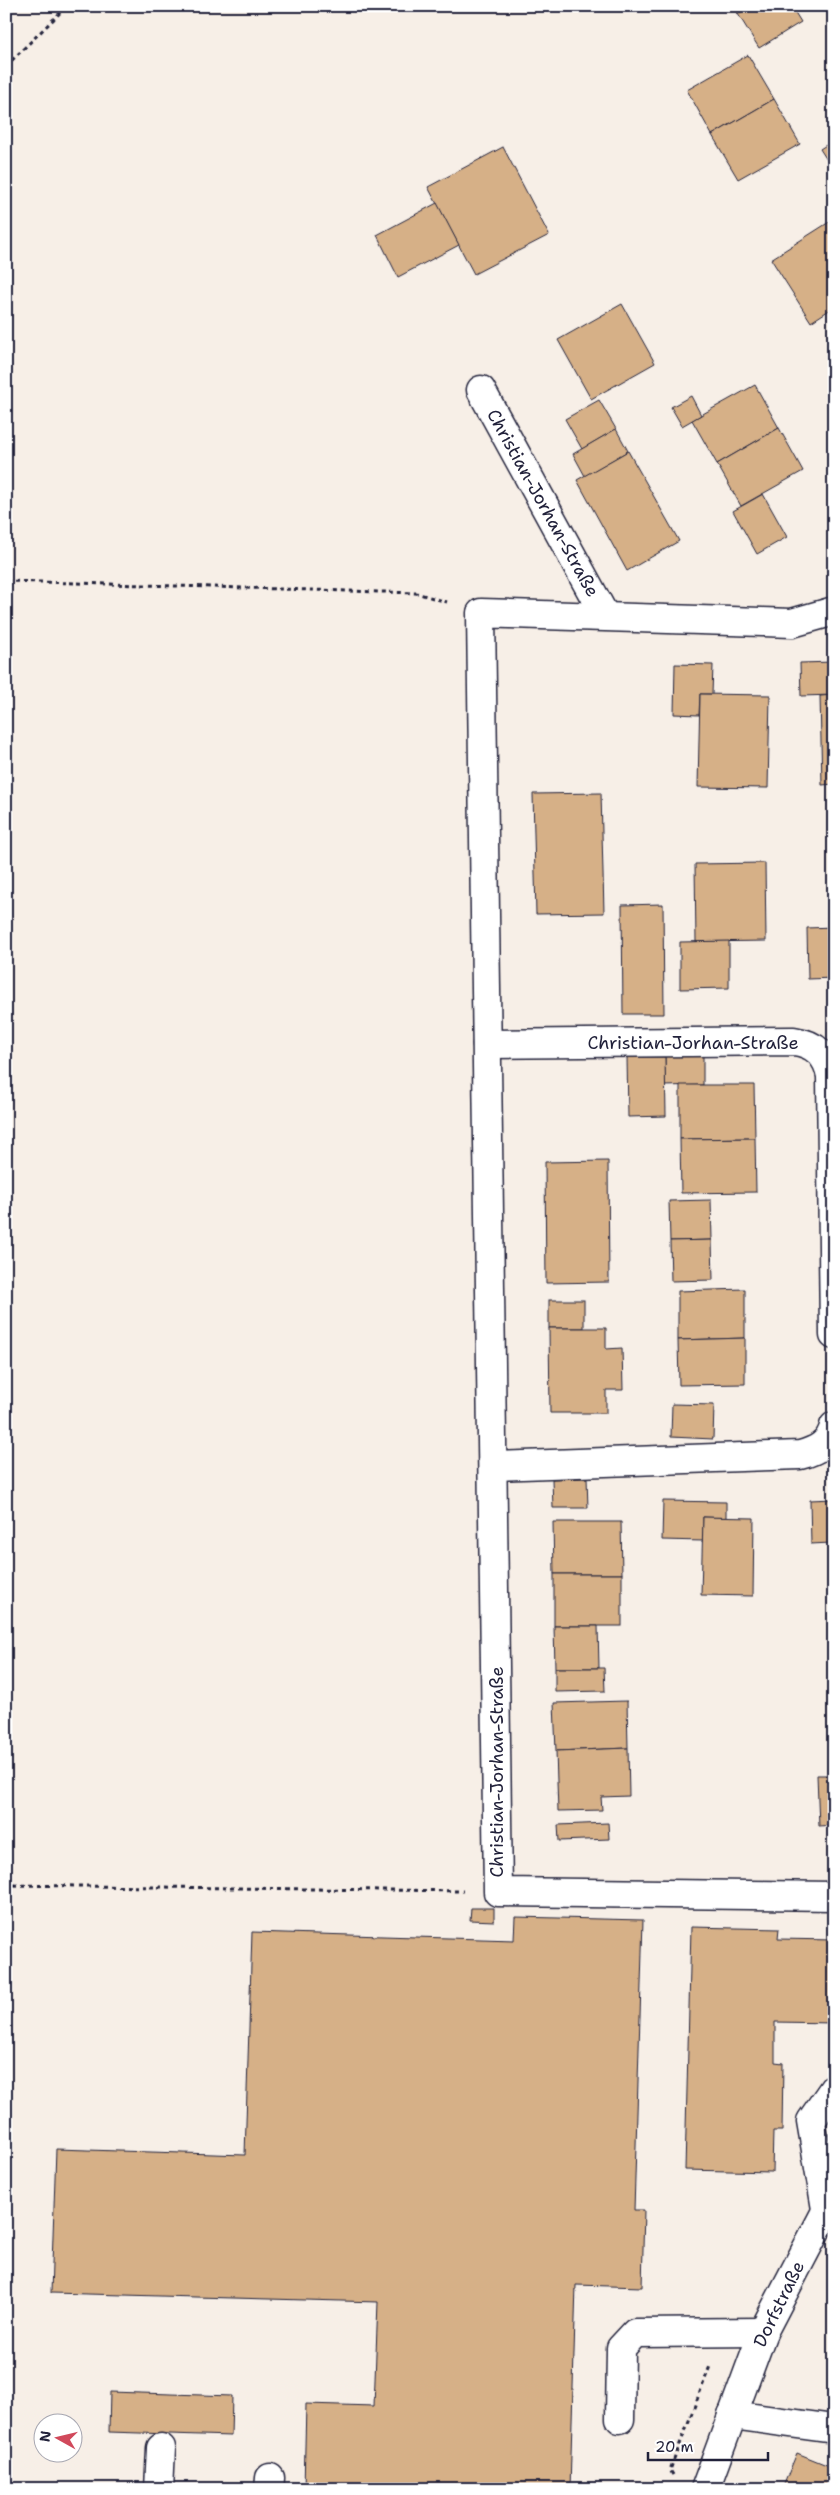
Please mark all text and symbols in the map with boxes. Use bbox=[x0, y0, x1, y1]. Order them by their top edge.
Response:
street label: Christian-Jorhan-Straße bbox=[481, 405, 605, 601]
street label: Christian-Jorhan-Straße bbox=[587, 1031, 799, 1055]
street label: Christian-Jorhan-Straße bbox=[485, 1666, 509, 1878]
street label: Dorfstraße bbox=[748, 2257, 810, 2351]
north arrow bbox=[32, 2412, 82, 2462]
text: N bbox=[35, 2429, 55, 2443]
scale bar bbox=[648, 2430, 768, 2462]
text: 20 m bbox=[655, 2437, 694, 2457]

